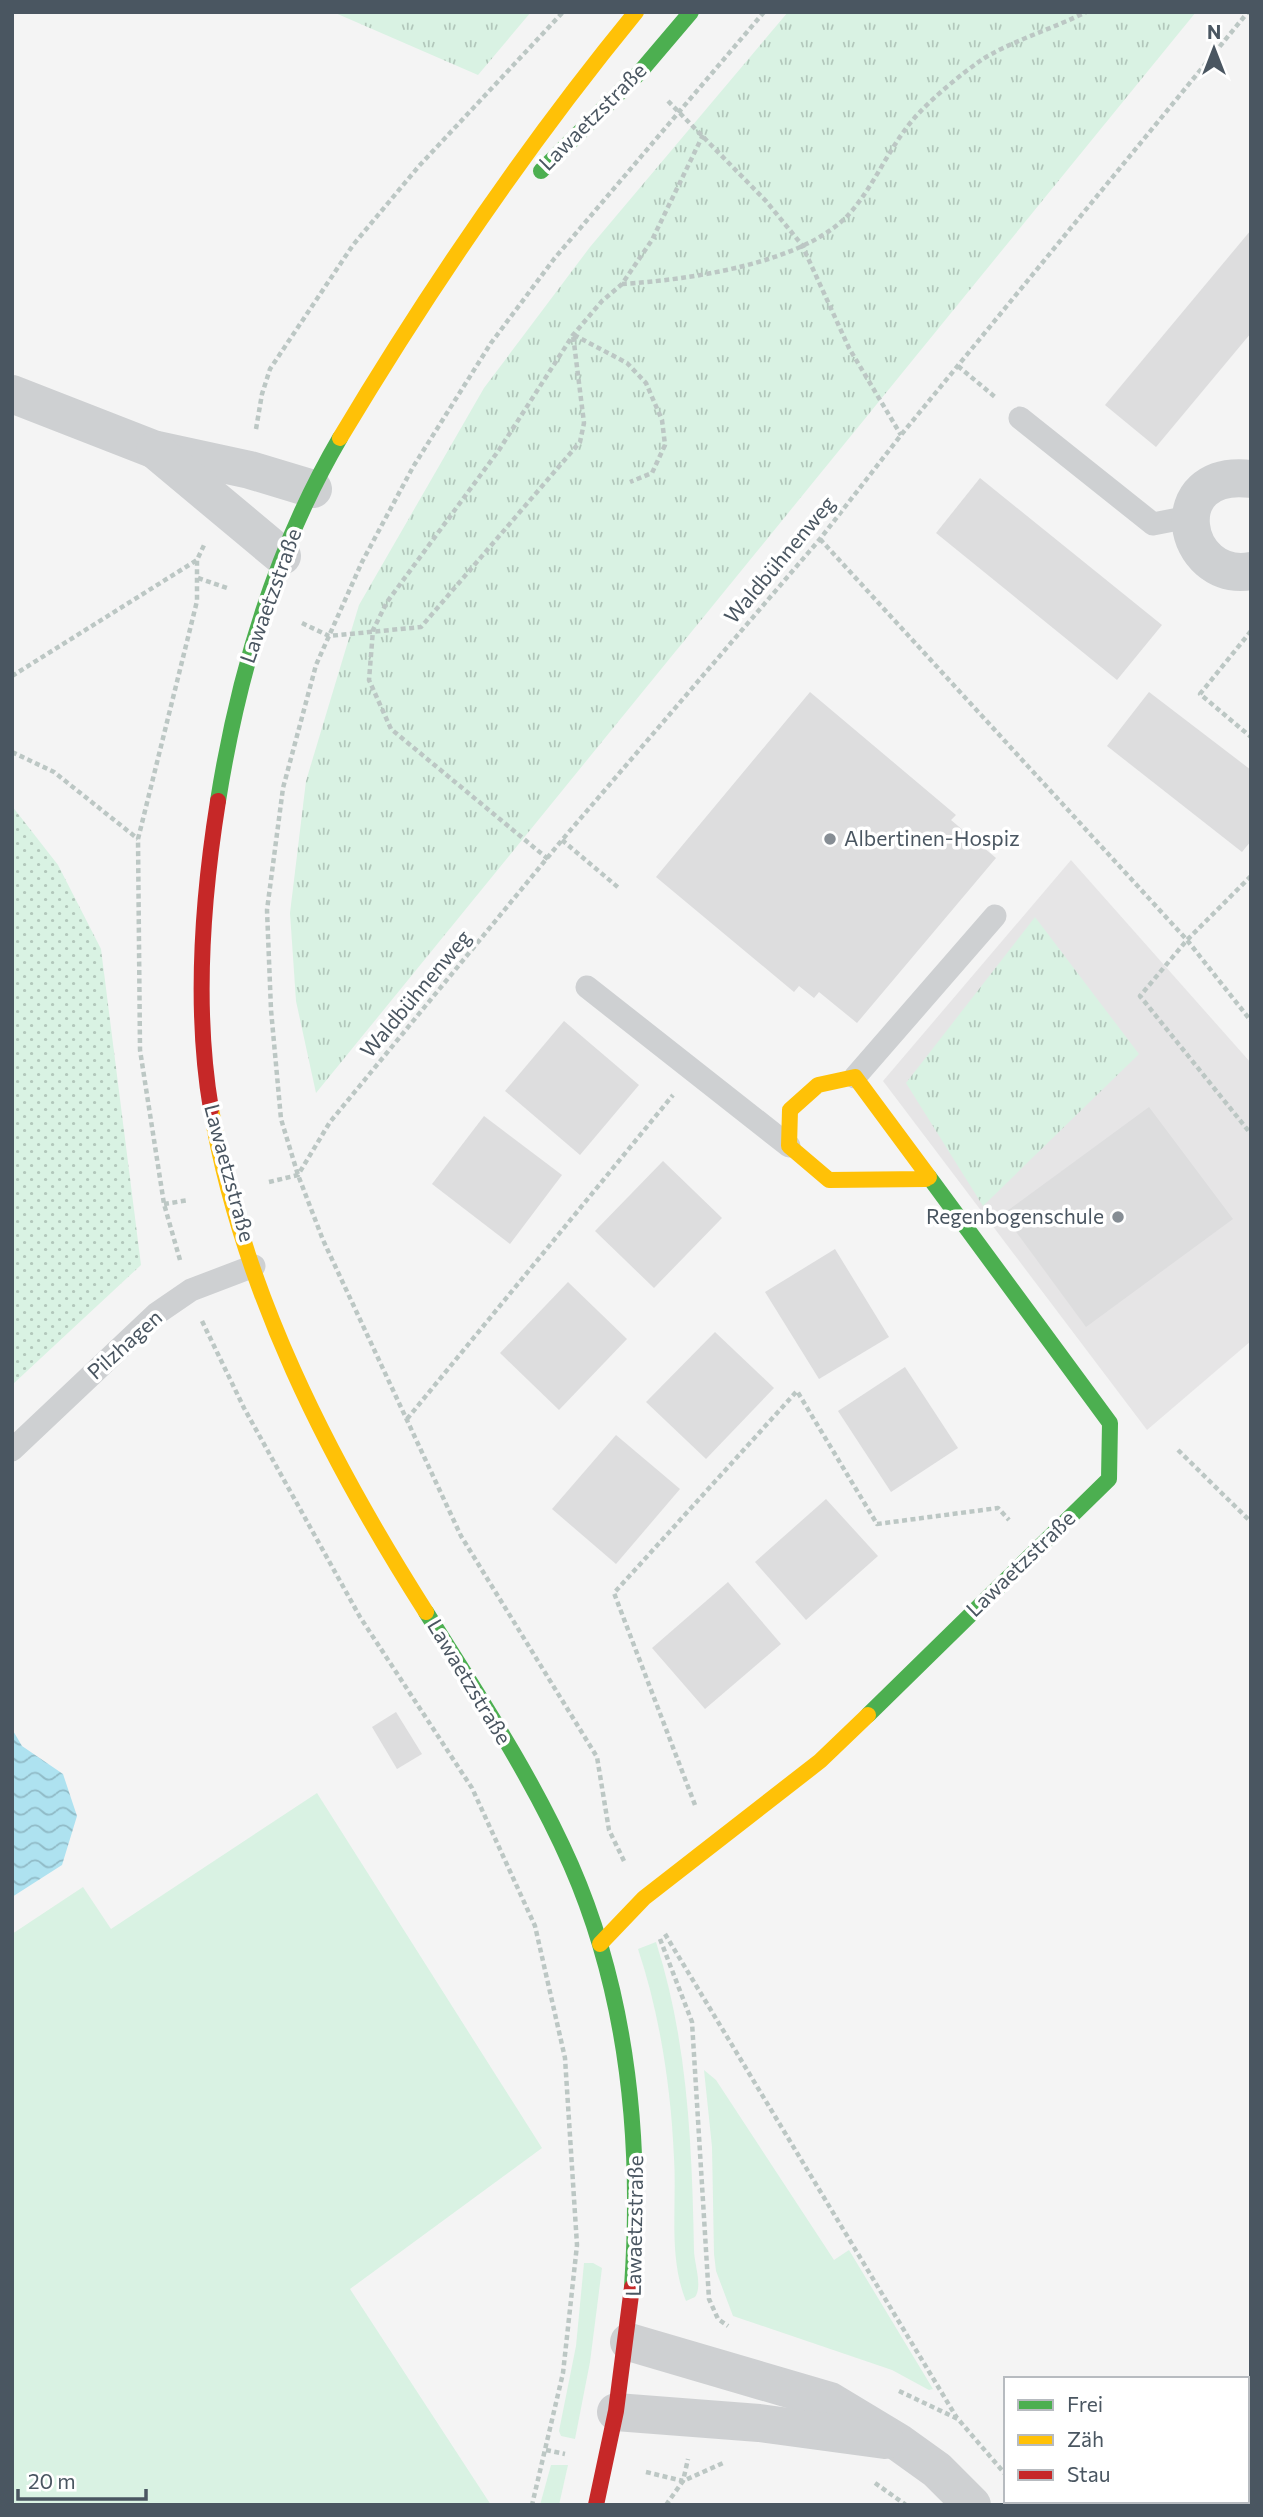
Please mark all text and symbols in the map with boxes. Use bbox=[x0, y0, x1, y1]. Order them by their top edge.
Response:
north arrow bbox=[1179, 14, 1249, 84]
text: N bbox=[1207, 20, 1221, 43]
street label: Lawaetzstraße bbox=[533, 57, 651, 175]
street label: Waldbühnenweg bbox=[718, 490, 839, 628]
street label: Lawaetzstraße bbox=[234, 525, 306, 666]
place label: Albertinen-Hospiz bbox=[844, 825, 1020, 850]
marker: Albertinen-Hospiz bbox=[822, 831, 838, 847]
street label: Waldbühnenweg bbox=[354, 924, 475, 1062]
street label: Lawaetzstraße bbox=[200, 1101, 261, 1244]
place label: Regenbogenschule bbox=[926, 1203, 1104, 1228]
marker: Regenbogenschule bbox=[1110, 1209, 1126, 1225]
street label: Pilzhagen bbox=[82, 1304, 166, 1384]
street label: Lawaetzstraße bbox=[960, 1505, 1080, 1621]
street label: Lawaetzstraße bbox=[423, 1614, 517, 1748]
street label: Lawaetzstraße bbox=[620, 2155, 647, 2297]
legend bbox=[1004, 2377, 1249, 2503]
text: Frei bbox=[1067, 2391, 1103, 2416]
text: Zäh bbox=[1067, 2426, 1104, 2451]
scale bar bbox=[18, 2458, 145, 2502]
text: Stau bbox=[1067, 2461, 1110, 2486]
text: 20 m bbox=[28, 2468, 76, 2493]

